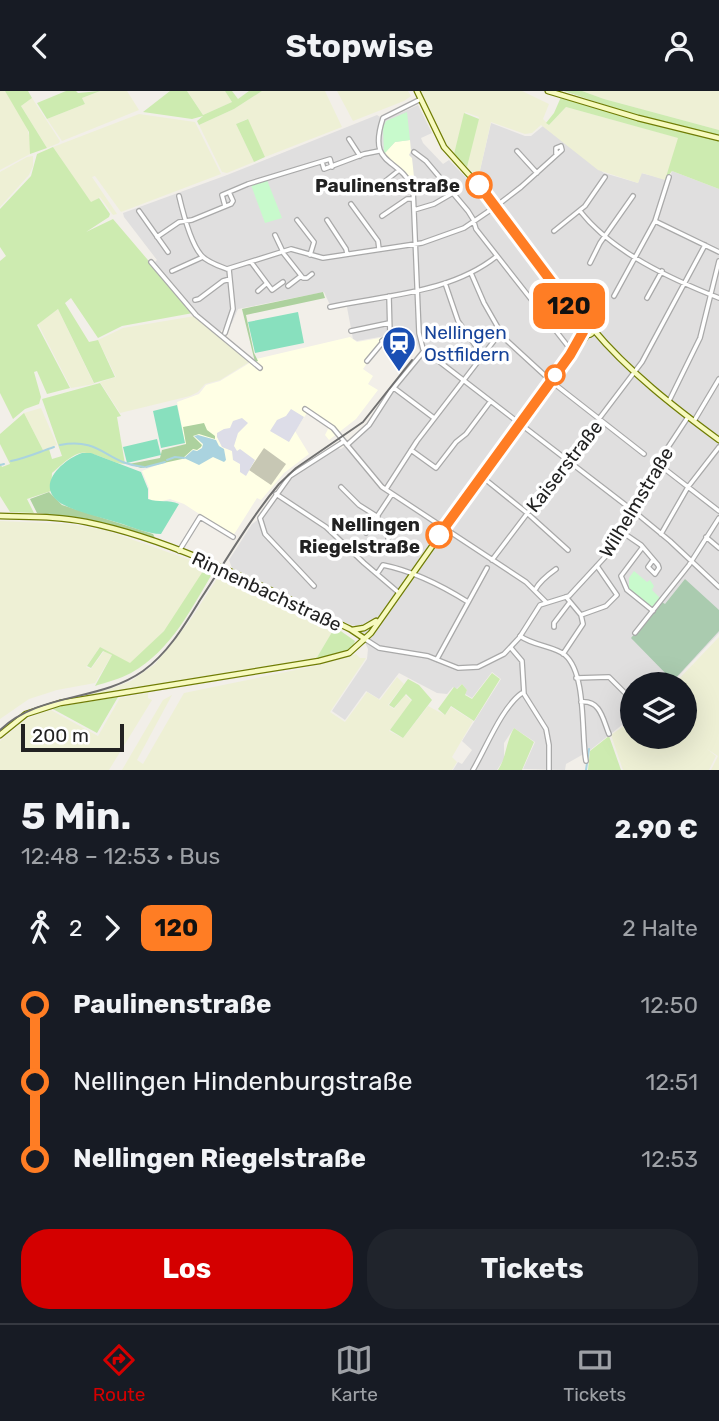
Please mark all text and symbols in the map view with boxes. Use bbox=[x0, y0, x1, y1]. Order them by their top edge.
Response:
icon: back bbox=[21, 27, 59, 65]
text: Stopwise bbox=[285, 27, 434, 65]
icon: person bbox=[660, 27, 698, 65]
marker: Paulinenstraße bbox=[466, 172, 492, 198]
place label: Paulinenstraße bbox=[315, 174, 460, 197]
line badge: 120 bbox=[529, 283, 609, 329]
text: 120 bbox=[547, 292, 591, 320]
place label: Nellingen Ostfildern bbox=[424, 321, 510, 366]
station icon: Nellingen Ostfildern bbox=[380, 324, 418, 373]
unlabelled marker bbox=[545, 365, 565, 385]
street label: Kaiserstraße bbox=[521, 416, 607, 517]
street label: Wilhelmstraße bbox=[594, 443, 678, 562]
place label: Nellingen Riegelstraße bbox=[299, 513, 420, 558]
marker: Nellingen Riegelstraße bbox=[426, 522, 452, 548]
street label: Rinnenbachstraße bbox=[188, 547, 345, 636]
map controls bbox=[620, 672, 697, 749]
button: layers bbox=[620, 672, 697, 749]
scale bar bbox=[21, 721, 124, 753]
text: 200 m bbox=[32, 724, 89, 747]
text: 5 Min. bbox=[21, 793, 131, 839]
text: 2.90 € bbox=[614, 814, 698, 845]
text: 12:48 – 12:53 · Bus bbox=[21, 842, 220, 870]
icon: walk bbox=[21, 909, 59, 947]
icon: forward bbox=[93, 909, 131, 947]
text: 2 bbox=[69, 914, 83, 942]
text: 120 bbox=[155, 914, 198, 942]
text: 2 Halte bbox=[622, 914, 698, 942]
text: Paulinenstraße bbox=[73, 989, 271, 1020]
text: 12:50 bbox=[641, 991, 698, 1019]
text: Nellingen Hindenburgstraße bbox=[73, 1066, 412, 1097]
text: 12:51 bbox=[646, 1068, 698, 1096]
text: Nellingen Riegelstraße bbox=[73, 1143, 366, 1174]
text: 12:53 bbox=[641, 1145, 698, 1173]
button: Los bbox=[21, 1229, 353, 1309]
button: Tickets bbox=[367, 1229, 698, 1309]
tab: Route bbox=[93, 1341, 145, 1406]
tab: Karte bbox=[331, 1341, 378, 1406]
tab: Tickets bbox=[563, 1341, 626, 1406]

